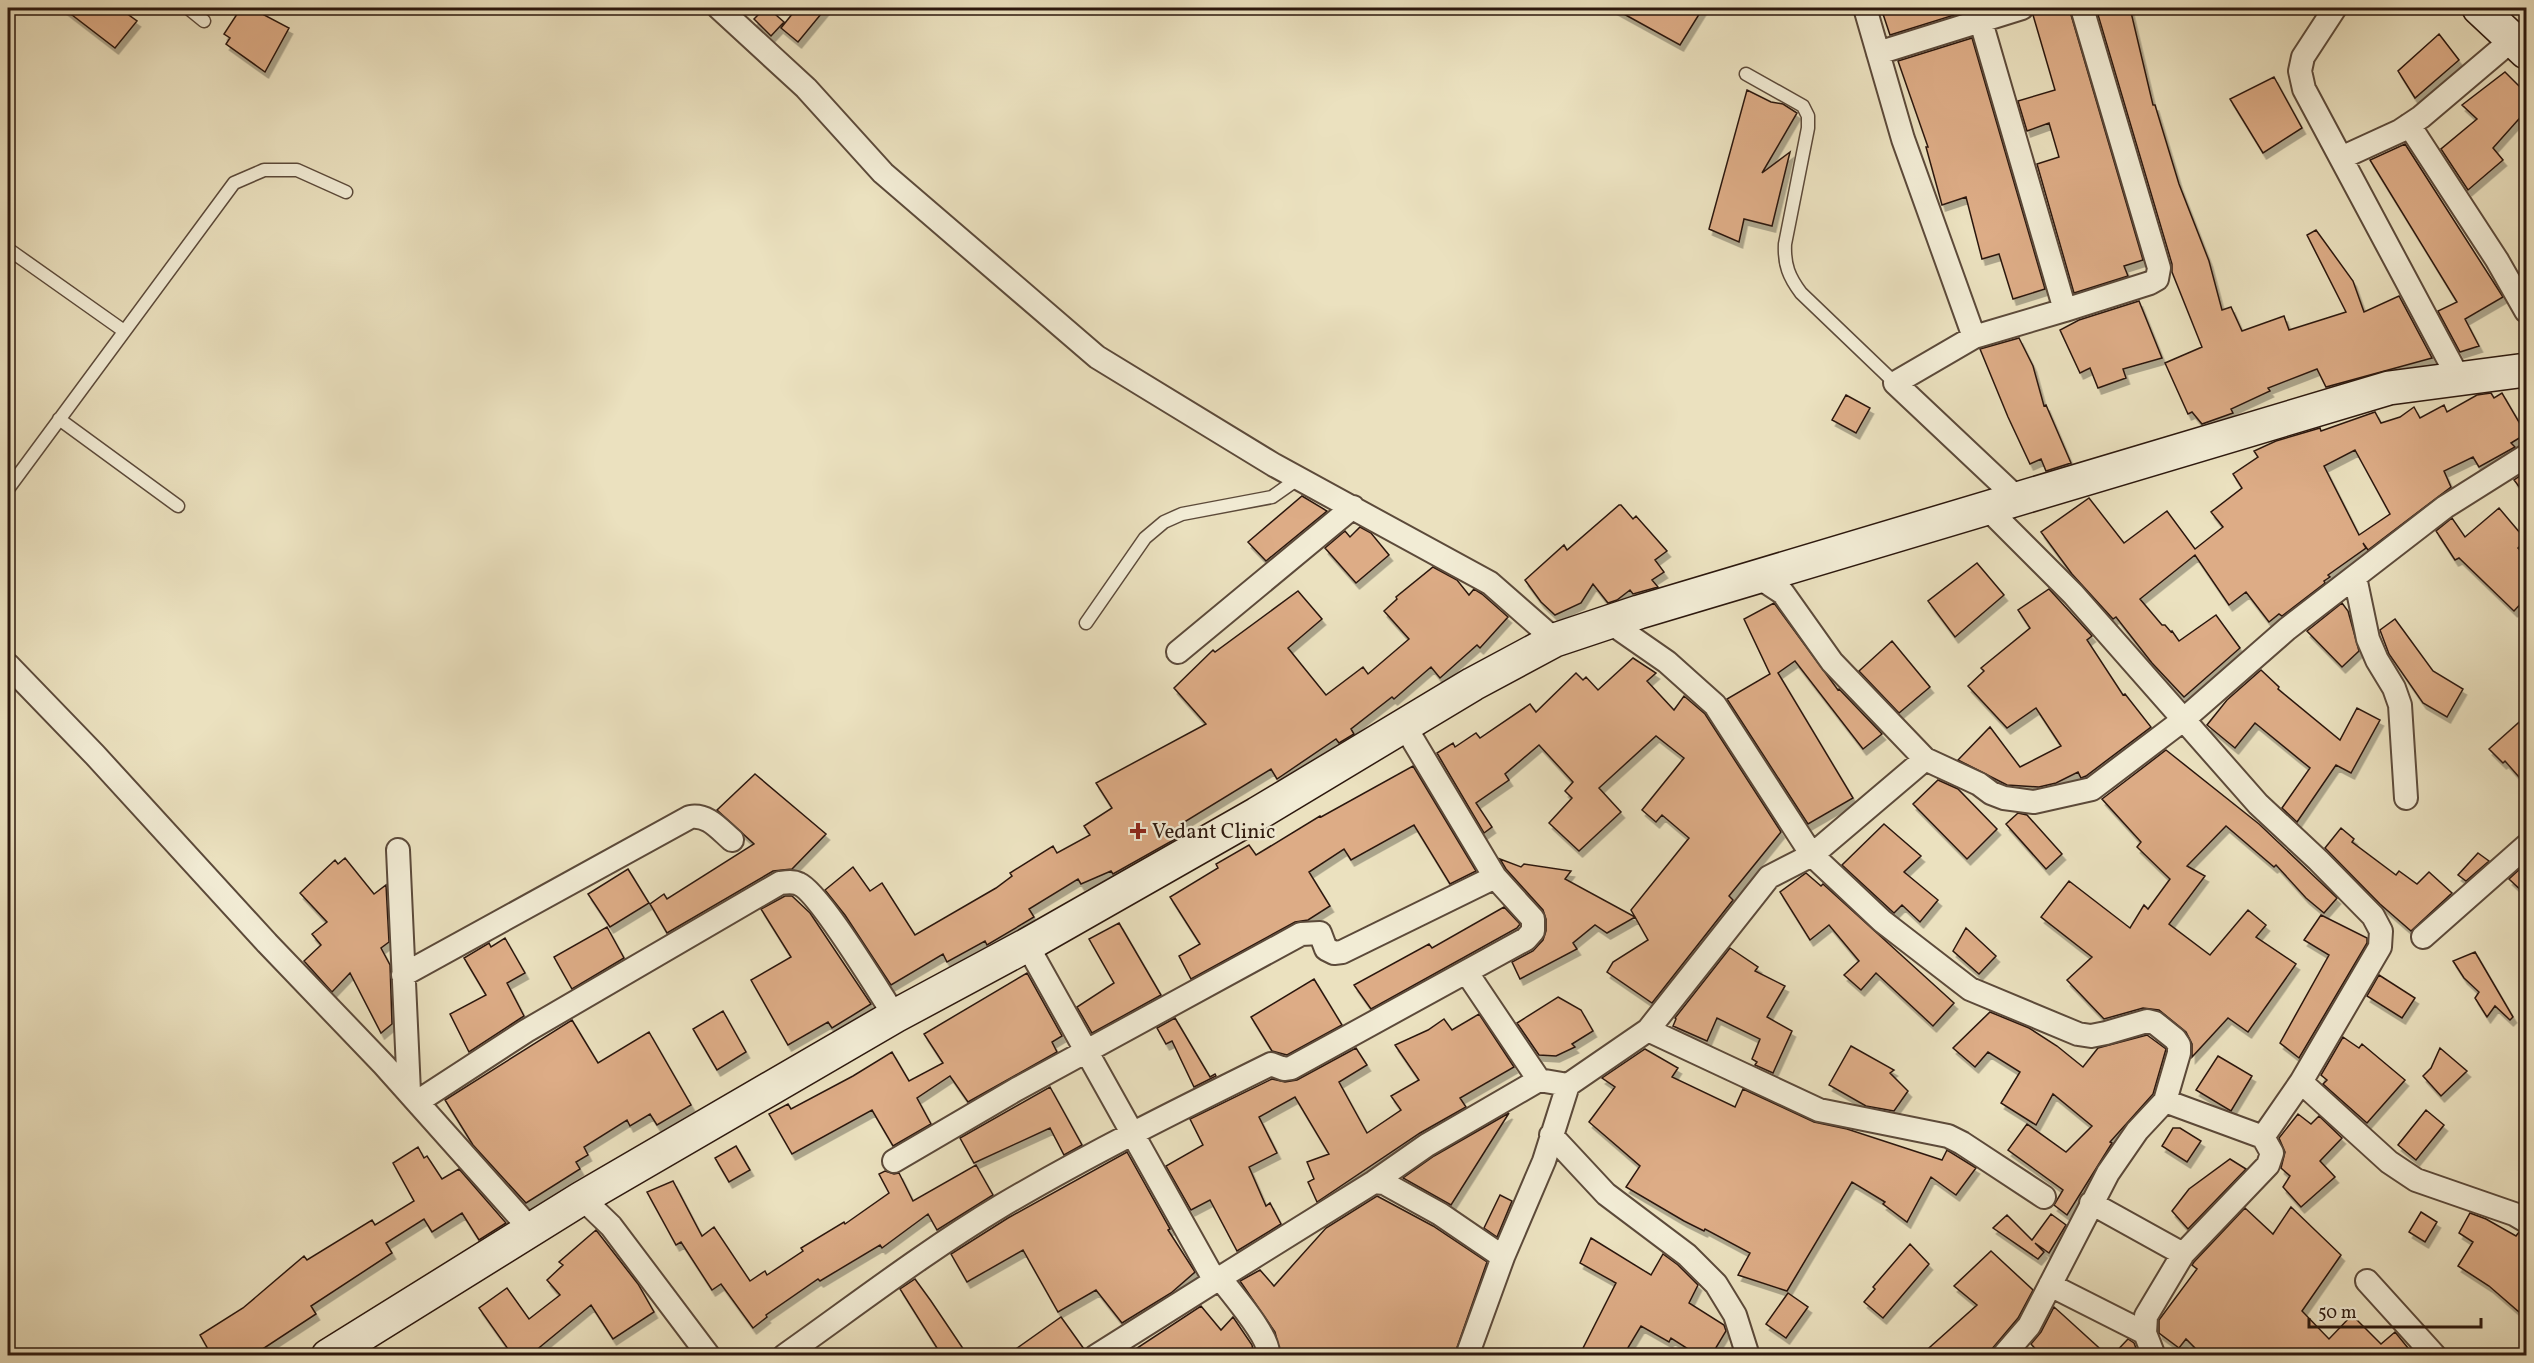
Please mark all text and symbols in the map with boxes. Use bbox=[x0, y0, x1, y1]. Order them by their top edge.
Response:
place label: Vedant Clinic bbox=[1152, 818, 1275, 847]
marker: Vedant Clinic bbox=[1129, 822, 1147, 840]
scale bar bbox=[2309, 1291, 2482, 1329]
text: 50 m bbox=[2318, 1301, 2357, 1326]

